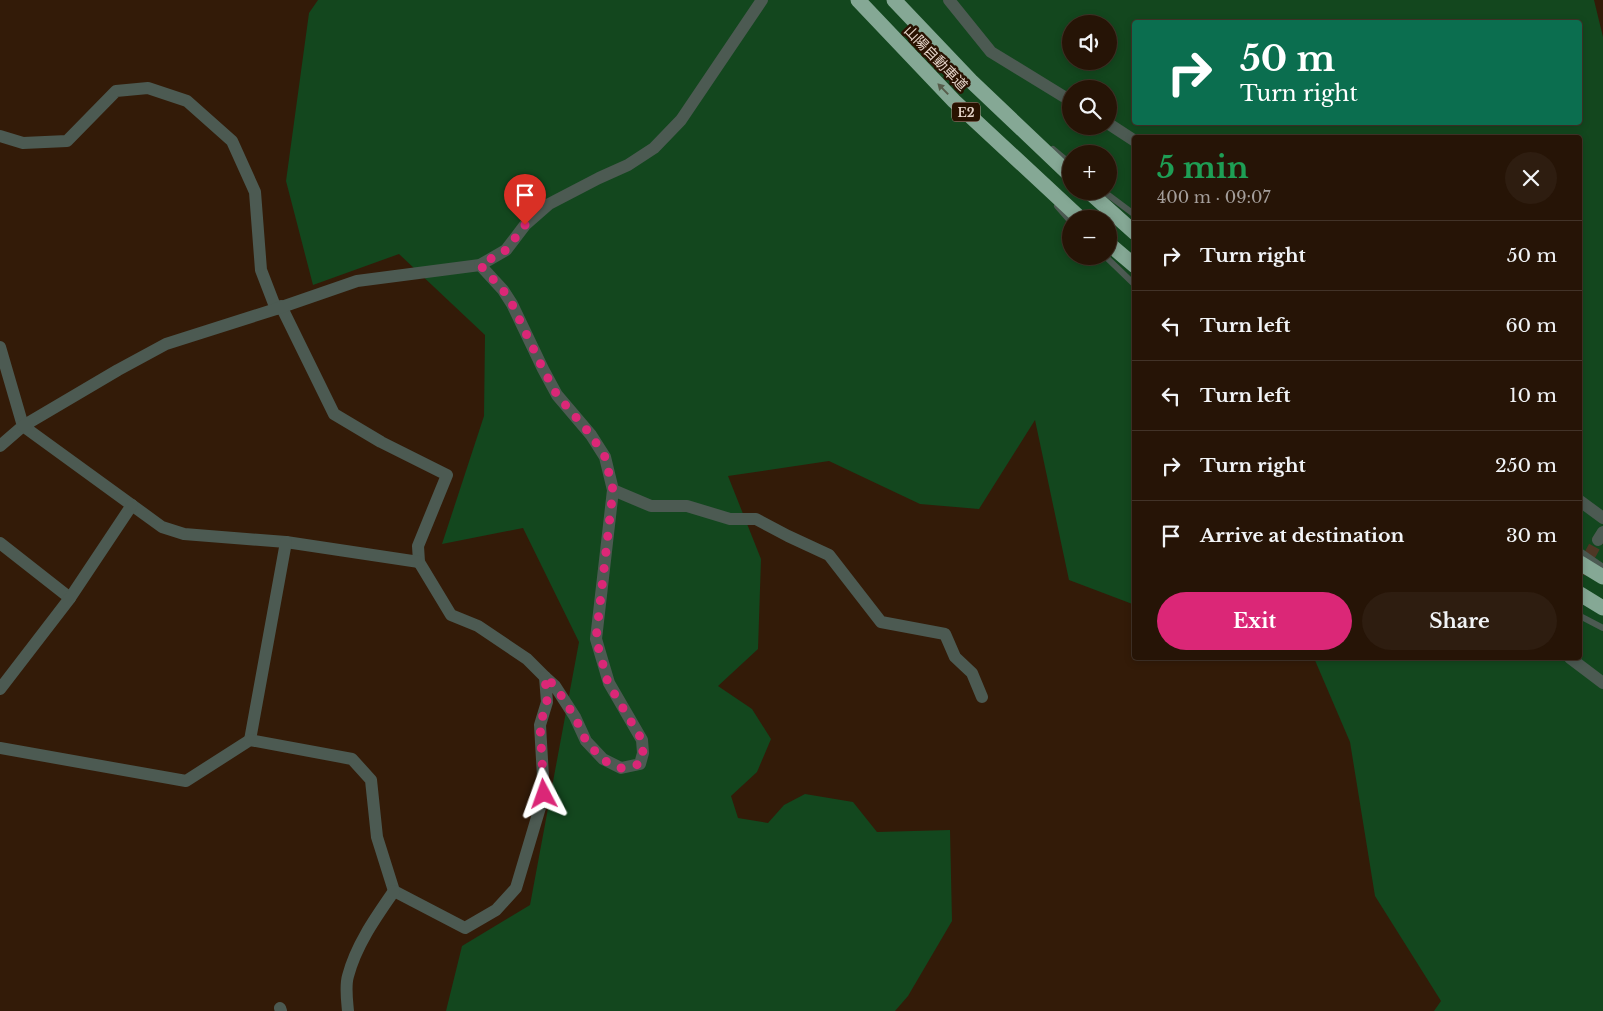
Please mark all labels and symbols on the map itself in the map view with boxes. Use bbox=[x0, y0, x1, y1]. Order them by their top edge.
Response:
street label: 山陽自動車道 bbox=[900, 22, 972, 94]
one-way arrow bbox=[937, 83, 949, 95]
road number: E2 bbox=[952, 102, 980, 121]
pin bbox=[504, 174, 546, 225]
position arrow bbox=[517, 767, 569, 819]

